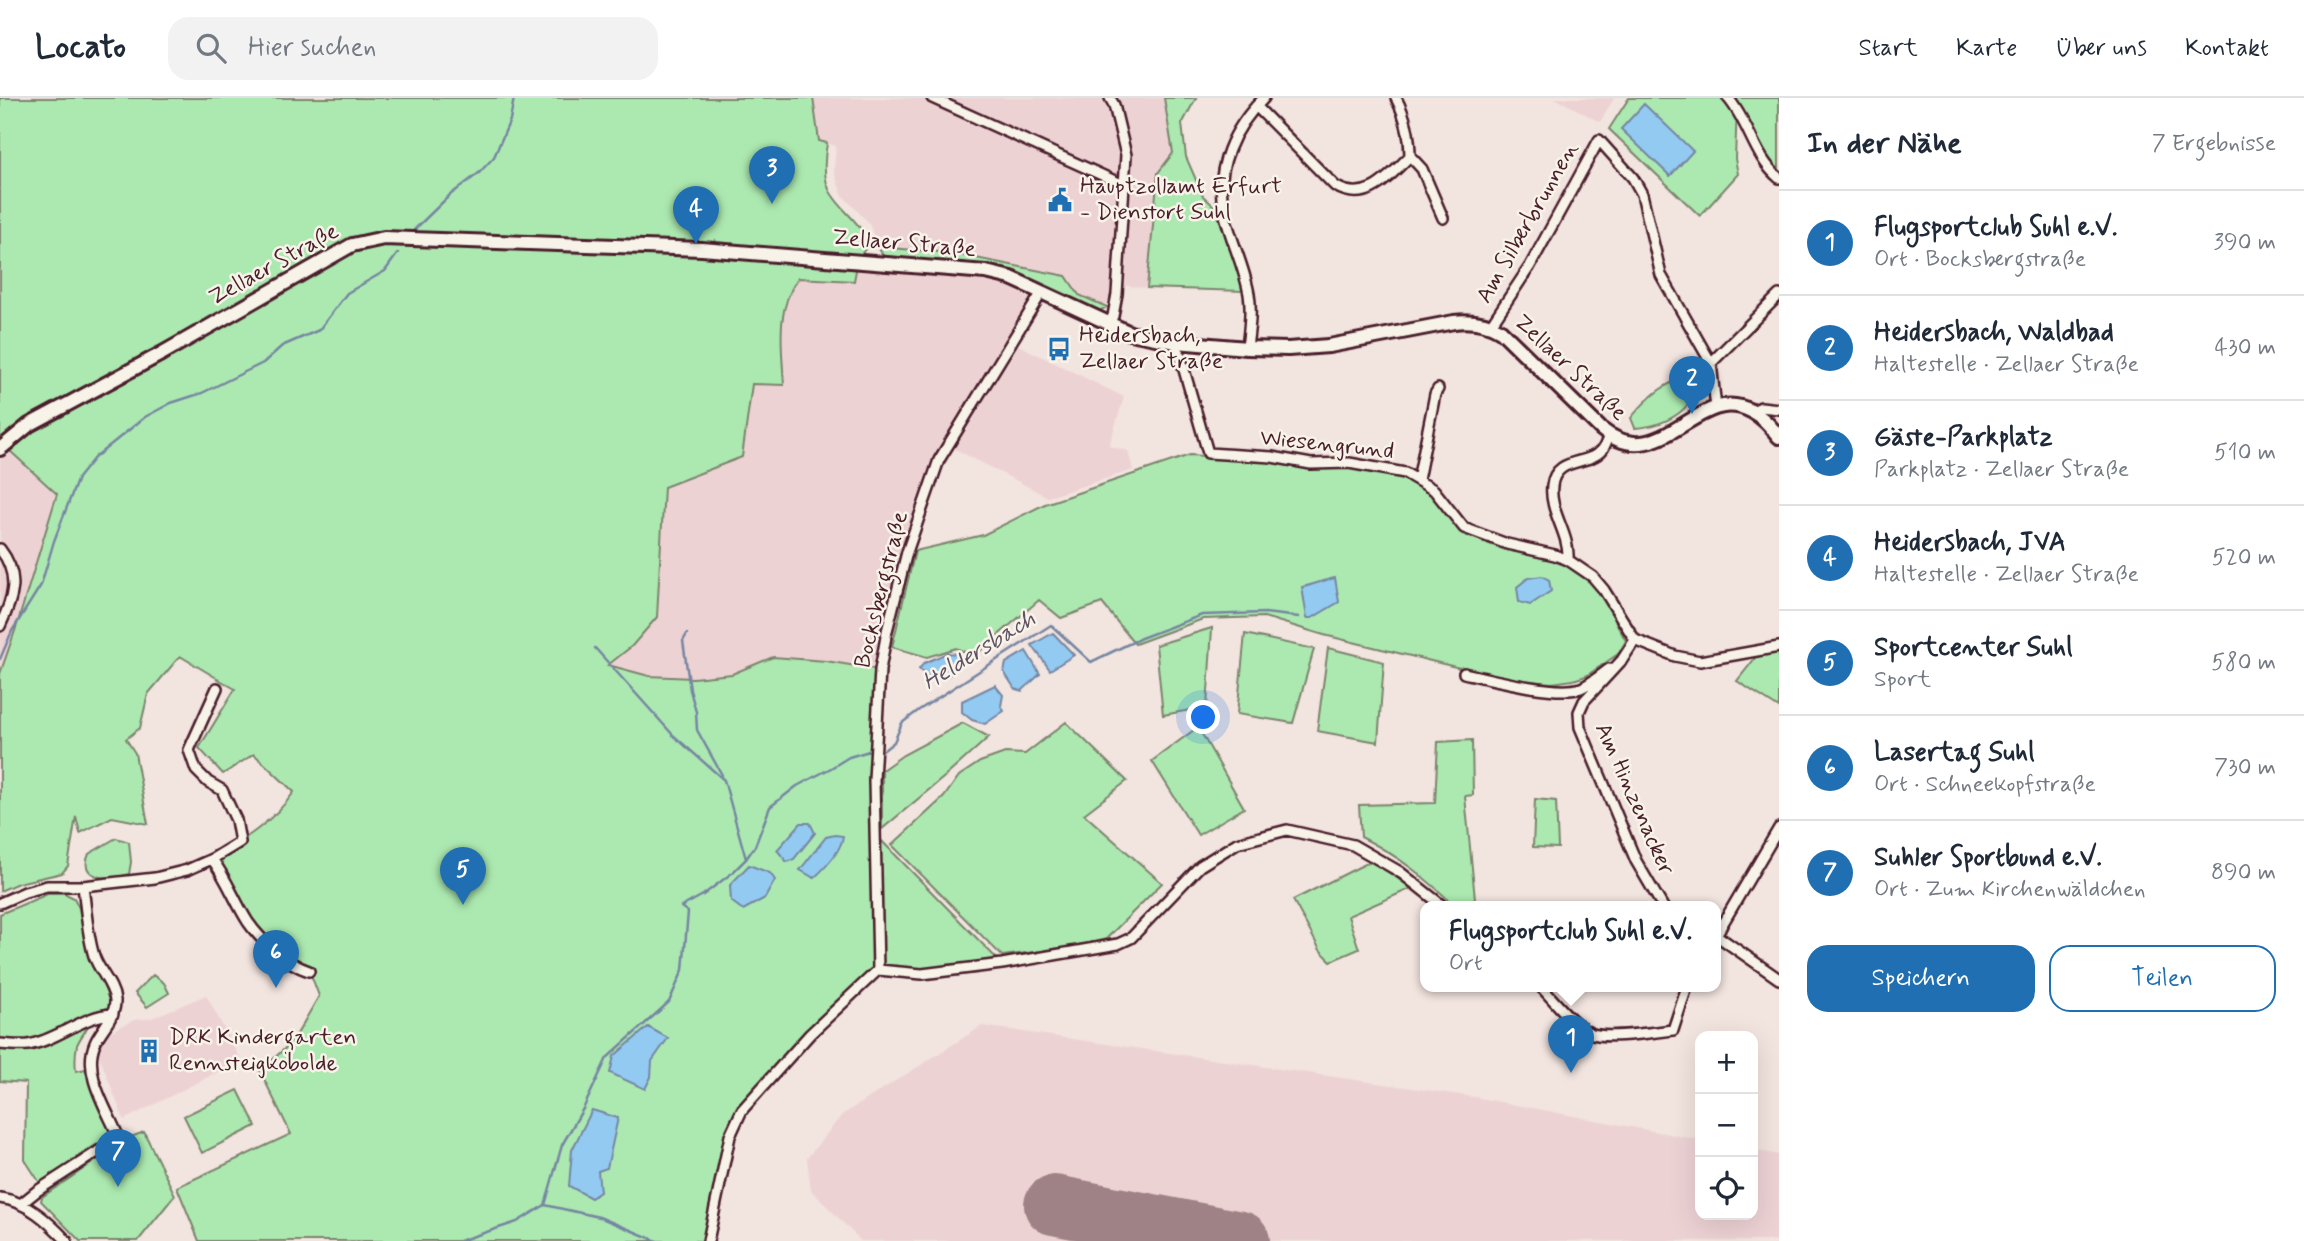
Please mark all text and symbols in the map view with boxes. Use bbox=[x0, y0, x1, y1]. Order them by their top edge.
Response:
search box bbox=[168, 17, 658, 80]
text: Locato bbox=[35, 26, 126, 70]
icon: search bbox=[192, 29, 230, 67]
text: Hier suchen bbox=[248, 31, 376, 65]
text: Start bbox=[1858, 33, 1918, 64]
text: Karte bbox=[1956, 33, 2017, 64]
text: Über uns bbox=[2055, 33, 2147, 64]
text: Kontakt bbox=[2185, 33, 2269, 64]
text: In der Nähe bbox=[1807, 124, 1962, 163]
text: 7 Ergebnisse bbox=[2152, 129, 2276, 159]
street label: Am Silberbrunnen bbox=[1470, 137, 1586, 309]
pin: 3 bbox=[749, 146, 795, 204]
place label: Hauptzollamt Erfurt - Dienstort Suhl bbox=[1080, 172, 1282, 228]
pin: 4 bbox=[673, 186, 719, 244]
public building icon: Hauptzollamt Erfurt - Dienstort Suhl bbox=[1046, 186, 1074, 214]
text: Flugsportclub Suhl e.V. bbox=[1874, 211, 2117, 245]
street label: Zellaer Straße bbox=[204, 217, 344, 313]
street label: Zellaer Straße bbox=[831, 223, 977, 265]
text: 1 bbox=[1825, 228, 1835, 258]
text: 390 m bbox=[2214, 228, 2276, 258]
text: Ort · Bocksbergstraße bbox=[1874, 245, 2086, 275]
street label: Zellaer Straße bbox=[1507, 308, 1633, 428]
text: Heidersbach, Waldbad bbox=[1874, 316, 2114, 350]
place label: Heidersbach, Zellaer Straße bbox=[1079, 321, 1223, 377]
text: 2 bbox=[1824, 333, 1836, 363]
text: 430 m bbox=[2215, 333, 2276, 363]
bus stop icon: Heidersbach, Zellaer Straße bbox=[1045, 335, 1073, 363]
text: Haltestelle · Zellaer Straße bbox=[1874, 350, 2139, 380]
pin: 2 bbox=[1669, 356, 1715, 414]
text: Gäste-Parkplatz bbox=[1874, 421, 2053, 455]
street label: Wiesengrund bbox=[1259, 423, 1395, 467]
text: 3 bbox=[1825, 438, 1835, 468]
text: 510 m bbox=[2214, 438, 2276, 468]
text: Parkplatz · Zellaer Straße bbox=[1874, 455, 2129, 485]
street label: Bocksbergstraße bbox=[848, 508, 918, 672]
text: Heidersbach, JVA bbox=[1874, 526, 2066, 560]
text: 4 bbox=[1823, 543, 1837, 573]
text: 520 m bbox=[2212, 543, 2276, 573]
text: Haltestelle · Zellaer Straße bbox=[1874, 560, 2139, 590]
water label: Heldersbach bbox=[917, 604, 1041, 698]
text: Sportcenter Suhl bbox=[1874, 631, 2072, 665]
text: 5 bbox=[1823, 648, 1837, 678]
text: 580 m bbox=[2211, 648, 2276, 678]
text: Sport bbox=[1874, 665, 1931, 695]
your location bbox=[1186, 700, 1220, 734]
street label: Am Hinzenacker bbox=[1587, 718, 1681, 880]
text: Lasertag Suhl bbox=[1874, 736, 2035, 770]
text: 6 bbox=[1824, 753, 1836, 783]
text: 730 m bbox=[2214, 753, 2276, 783]
text: Ort · Schneekopfstraße bbox=[1874, 770, 2096, 800]
text: Suhler Sportbund e.V. bbox=[1874, 841, 2102, 875]
pin: 5 bbox=[440, 847, 486, 905]
text: 7 bbox=[1823, 858, 1837, 888]
text: 890 m bbox=[2211, 858, 2276, 888]
text: Ort · Zum Kirchenwäldchen bbox=[1874, 875, 2146, 905]
popup bbox=[1420, 901, 1721, 992]
text: Flugsportclub Suhl e.V. bbox=[1449, 915, 1692, 949]
pin: 6 bbox=[253, 930, 299, 988]
button: Speichern bbox=[1807, 945, 2035, 1012]
button: Teilen bbox=[2049, 945, 2276, 1012]
text: Ort bbox=[1449, 949, 1483, 979]
pin: 1 bbox=[1548, 1015, 1594, 1073]
place label: DRK Kindergarten Rennsteigkobolde bbox=[169, 1023, 356, 1079]
map controls bbox=[1695, 1031, 1758, 1220]
button: + bbox=[1695, 1031, 1758, 1094]
building icon: DRK Kindergarten Rennsteigkobolde bbox=[135, 1037, 163, 1065]
button: − bbox=[1695, 1094, 1758, 1157]
pin: 7 bbox=[95, 1129, 141, 1187]
button: locate bbox=[1695, 1157, 1758, 1220]

